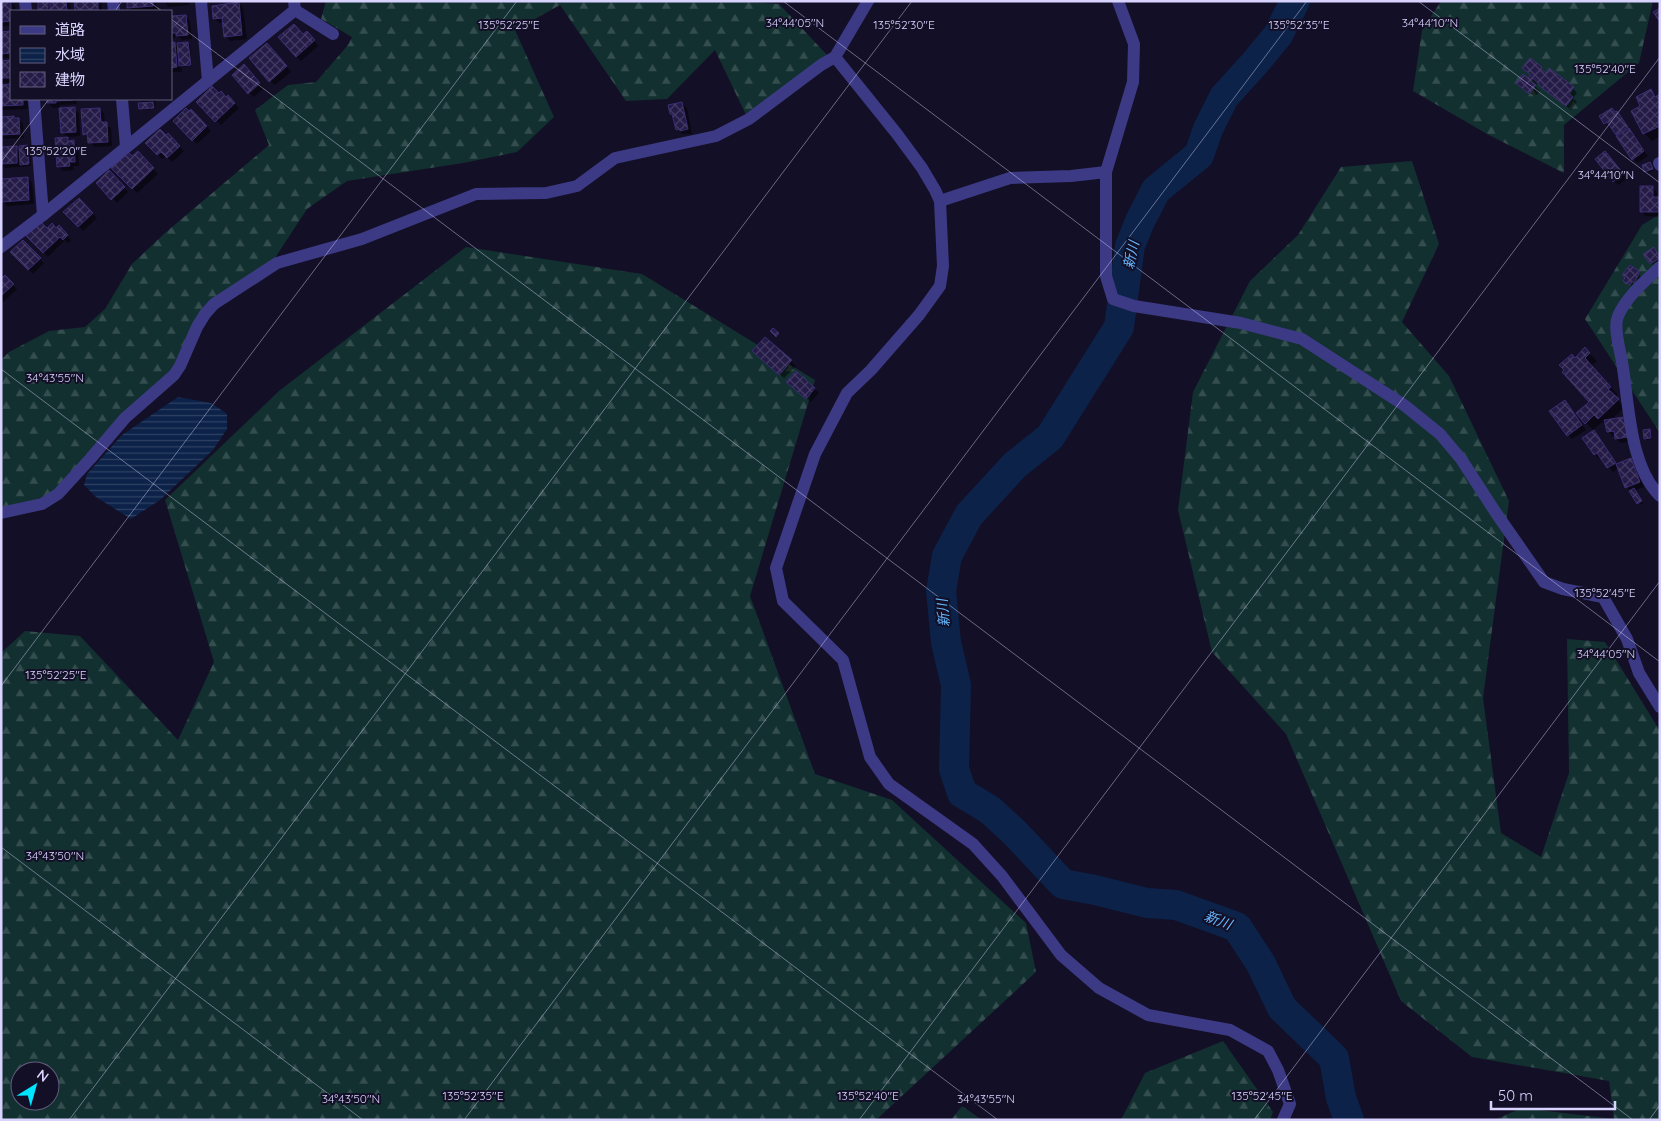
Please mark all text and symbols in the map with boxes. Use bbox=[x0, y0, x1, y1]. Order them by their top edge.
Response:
legend bbox=[10, 10, 172, 100]
text: 34°44'05"N bbox=[766, 15, 824, 30]
text: 34°44'10"N bbox=[1402, 15, 1458, 30]
text: 135°52'25"E bbox=[478, 17, 540, 32]
text: 135°52'30"E bbox=[873, 17, 935, 32]
text: 135°52'35"E bbox=[1269, 17, 1330, 32]
text: 道路 bbox=[55, 20, 85, 39]
text: 水域 bbox=[55, 45, 85, 64]
text: 135°52'40"E bbox=[1574, 61, 1636, 76]
text: 建物 bbox=[55, 70, 85, 89]
text: 135°52'20"E bbox=[25, 143, 87, 158]
text: 34°44'10"N bbox=[1578, 167, 1634, 182]
water label: 新川 bbox=[1119, 237, 1143, 271]
text: 34°43'55"N bbox=[26, 370, 84, 385]
text: 135°52'45"E bbox=[1574, 585, 1636, 600]
water label: 新川 bbox=[933, 596, 953, 628]
text: 34°44'05"N bbox=[1577, 646, 1635, 661]
text: 135°52'25"E bbox=[25, 667, 87, 682]
text: 34°43'50"N bbox=[26, 848, 84, 863]
water label: 新川 bbox=[1202, 907, 1236, 934]
north arrow bbox=[10, 1061, 60, 1111]
text: N bbox=[33, 1065, 52, 1086]
scale bar bbox=[1491, 1078, 1615, 1110]
text: 50 m bbox=[1498, 1086, 1533, 1105]
text: 135°52'35"E bbox=[443, 1088, 504, 1103]
text: 135°52'40"E bbox=[837, 1088, 899, 1103]
text: 135°52'45"E bbox=[1231, 1088, 1293, 1103]
text: 34°43'50"N bbox=[322, 1091, 380, 1106]
text: 34°43'55"N bbox=[957, 1091, 1015, 1106]

